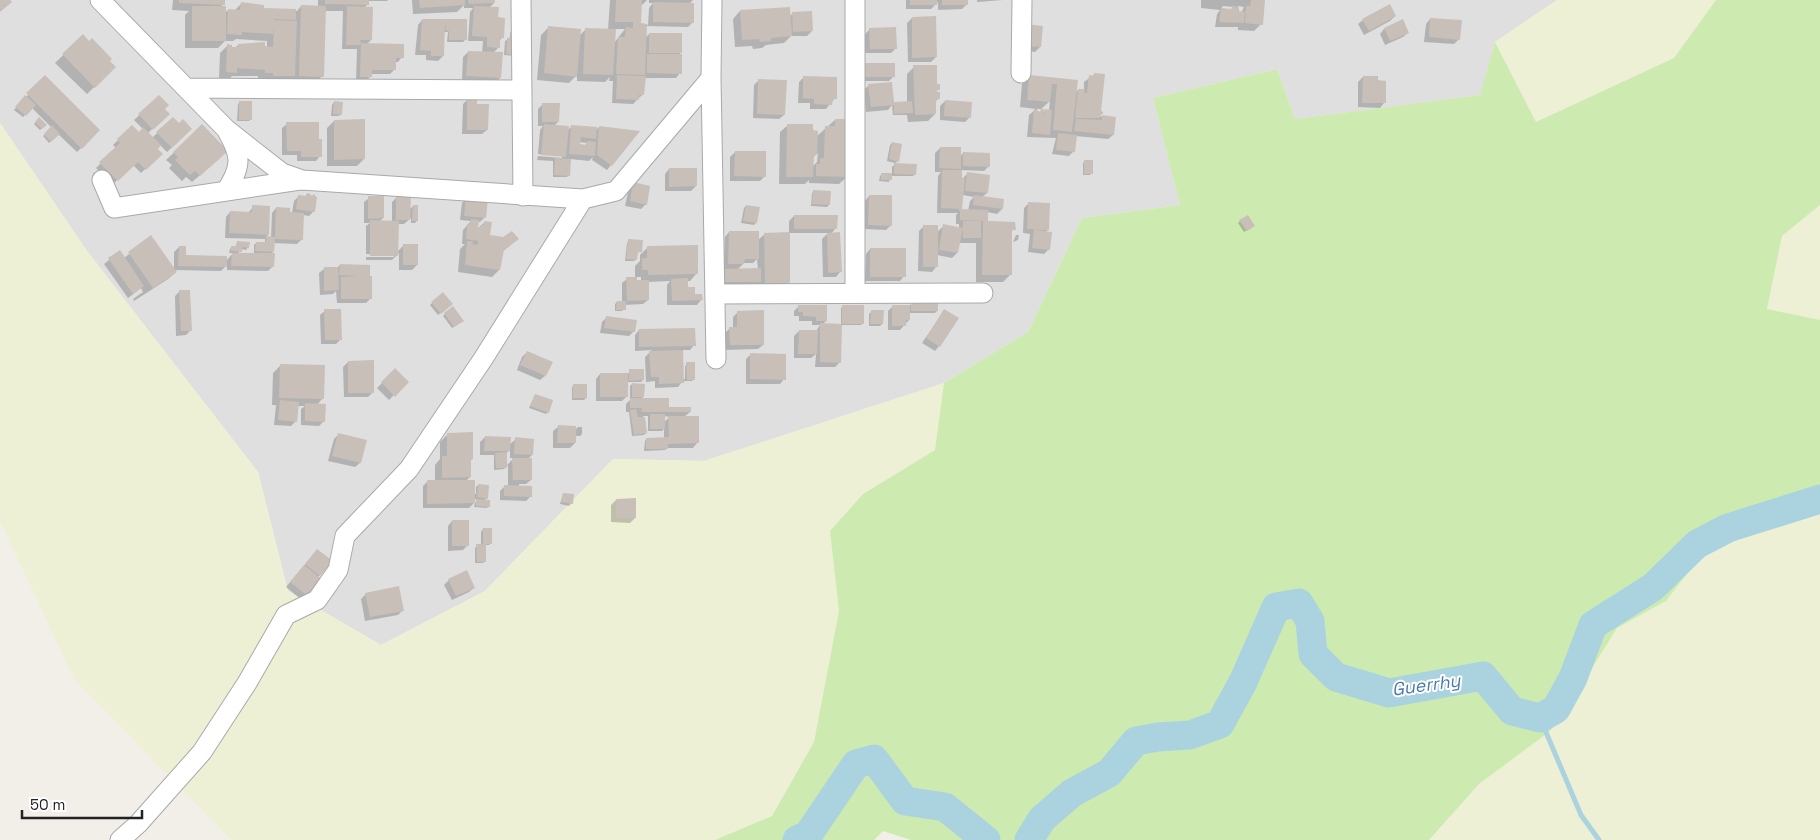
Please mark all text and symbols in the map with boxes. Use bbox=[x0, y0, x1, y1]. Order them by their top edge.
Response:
water label: Guerrhy bbox=[1390, 668, 1463, 701]
scale bar bbox=[22, 788, 142, 820]
text: 50 m bbox=[30, 795, 65, 814]

